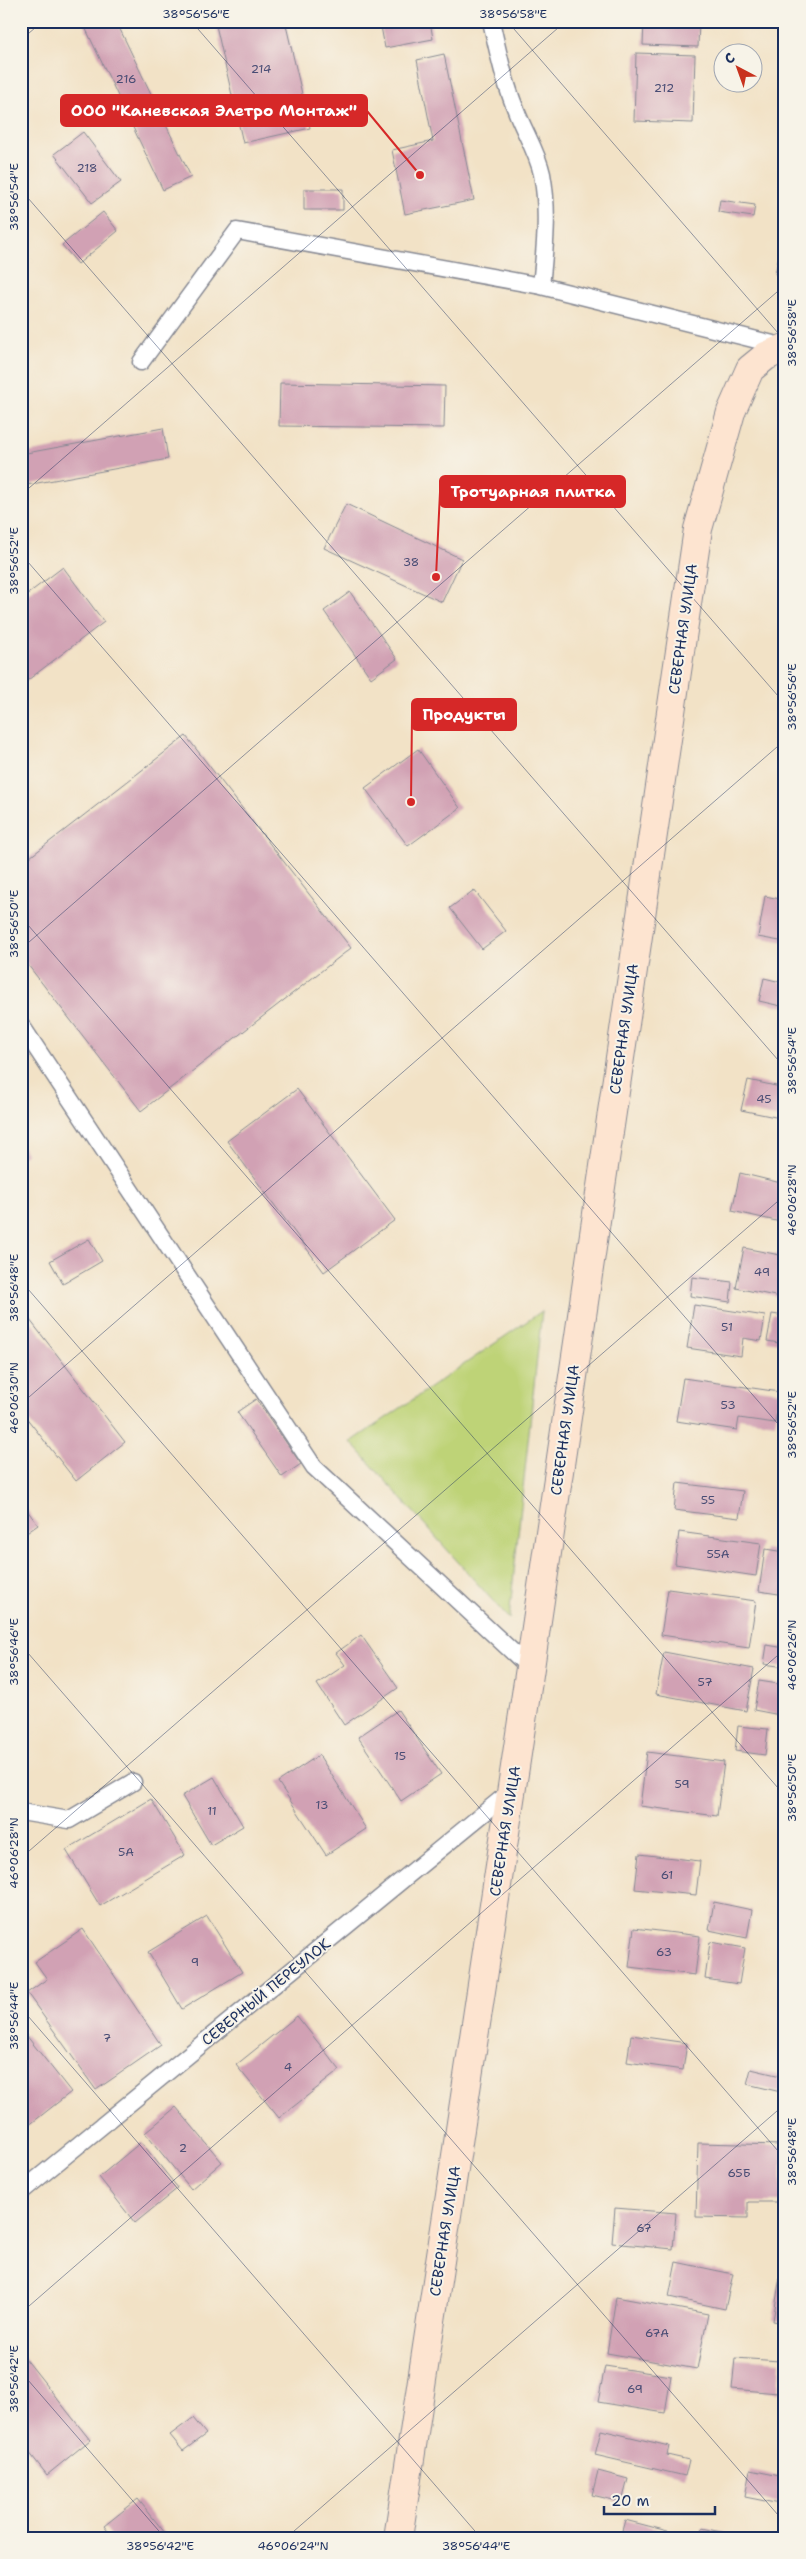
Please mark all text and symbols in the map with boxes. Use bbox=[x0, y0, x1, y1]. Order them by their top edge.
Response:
text: 38°56'56"E bbox=[162, 6, 230, 22]
text: 38°56'58"E bbox=[479, 6, 547, 22]
north arrow bbox=[714, 42, 764, 92]
text: С bbox=[720, 49, 739, 68]
house number: 214 bbox=[251, 61, 271, 77]
house number: 216 bbox=[116, 71, 136, 87]
house number: 212 bbox=[654, 80, 674, 96]
callout: ООО "Каневская Элетро Монтаж" bbox=[61, 95, 367, 126]
text: ООО "Каневская Элетро Монтаж" bbox=[71, 100, 357, 121]
house number: 218 bbox=[76, 160, 98, 176]
text: 38°56'54"E bbox=[6, 163, 22, 231]
text: 38°56'58"E bbox=[784, 299, 800, 367]
callout: Тротуарная плитка bbox=[440, 476, 625, 507]
text: Тротуарная плитка bbox=[451, 481, 616, 502]
text: 38°56'52"E bbox=[6, 527, 22, 595]
house number: 38 bbox=[403, 554, 419, 570]
street label: СЕВЕРНАЯ УЛИЦА bbox=[664, 562, 702, 696]
text: 38°56'56"E bbox=[784, 663, 800, 731]
callout: Продукты bbox=[412, 699, 516, 730]
text: Продукты bbox=[422, 704, 506, 725]
text: 38°56'50"E bbox=[6, 890, 22, 958]
street label: СЕВЕРНАЯ УЛИЦА bbox=[605, 962, 643, 1096]
text: 38°56'54"E bbox=[784, 1027, 800, 1095]
house number: 45 bbox=[756, 1091, 772, 1107]
text: 46°06'28"N bbox=[784, 1164, 800, 1236]
text: 38°56'48"E bbox=[6, 1254, 22, 1322]
house number: 49 bbox=[754, 1264, 770, 1280]
house number: 51 bbox=[721, 1319, 733, 1335]
text: 46°06'30"N bbox=[6, 1362, 22, 1434]
street label: СЕВЕРНАЯ УЛИЦА bbox=[546, 1363, 584, 1497]
text: 38°56'52"E bbox=[784, 1391, 800, 1459]
house number: 53 bbox=[720, 1397, 736, 1413]
house number: 55 bbox=[701, 1492, 715, 1508]
house number: 55А bbox=[706, 1546, 730, 1562]
text: 38°56'46"E bbox=[6, 1618, 22, 1686]
text: 46°06'26"N bbox=[784, 1620, 800, 1690]
house number: 57 bbox=[697, 1674, 713, 1690]
house number: 15 bbox=[394, 1748, 406, 1764]
text: 38°56'50"E bbox=[784, 1754, 800, 1822]
street label: СЕВЕРНАЯ УЛИЦА bbox=[485, 1764, 525, 1898]
house number: 59 bbox=[674, 1776, 690, 1792]
house number: 13 bbox=[316, 1797, 328, 1813]
house number: 11 bbox=[207, 1803, 217, 1819]
text: 46°06'28"N bbox=[6, 1817, 22, 1889]
house number: 5А bbox=[118, 1844, 134, 1860]
house number: 61 bbox=[661, 1867, 673, 1883]
street label: СЕВЕРНЫЙ ПЕРЕУЛОК bbox=[197, 1933, 335, 2050]
house number: 63 bbox=[656, 1944, 672, 1960]
house number: 9 bbox=[191, 1954, 199, 1970]
text: 38°56'44"E bbox=[6, 1982, 22, 2050]
house number: 7 bbox=[103, 2030, 111, 2046]
house number: 4 bbox=[284, 2059, 292, 2075]
text: 38°56'48"E bbox=[784, 2118, 800, 2186]
house number: 2 bbox=[179, 2140, 187, 2156]
street label: СЕВЕРНАЯ УЛИЦА bbox=[425, 2164, 465, 2298]
house number: 65Б bbox=[727, 2165, 751, 2181]
house number: 67 bbox=[636, 2220, 652, 2236]
house number: 67А bbox=[645, 2325, 669, 2341]
text: 38°56'42"E bbox=[6, 2345, 22, 2413]
house number: 69 bbox=[627, 2381, 643, 2397]
scale bar bbox=[604, 2484, 715, 2516]
text: 20 m bbox=[611, 2491, 650, 2511]
text: 38°56'42"E bbox=[126, 2538, 194, 2554]
text: 46°06'24"N bbox=[257, 2538, 329, 2554]
text: 38°56'44"E bbox=[442, 2538, 510, 2554]

